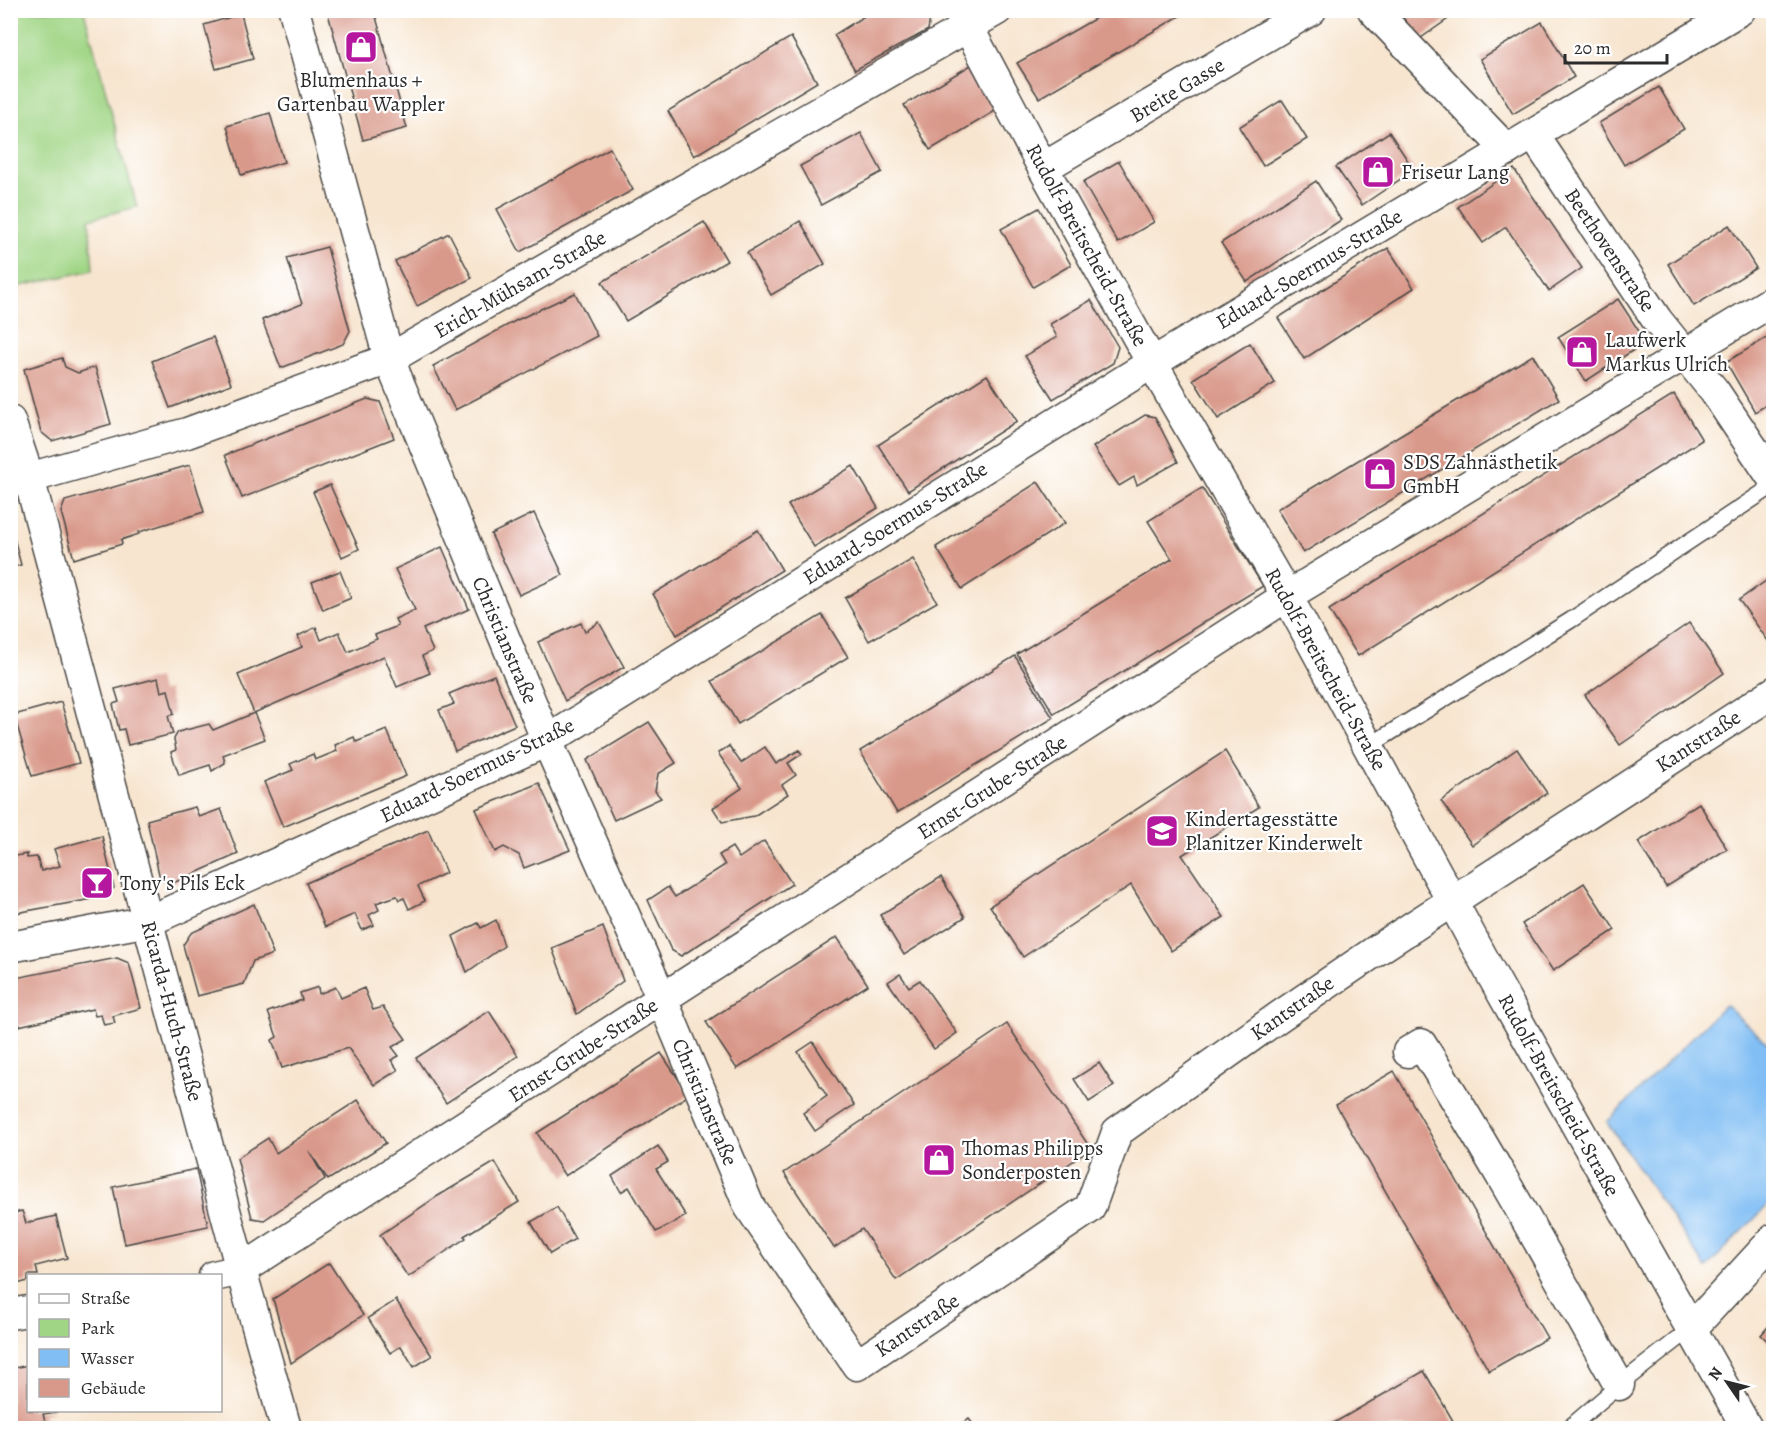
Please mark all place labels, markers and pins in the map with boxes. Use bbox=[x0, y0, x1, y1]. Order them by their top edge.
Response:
shop icon: Blumenhaus + Gartenbau Wappler bbox=[343, 29, 379, 65]
place label: Blumenhaus + Gartenbau Wappler bbox=[277, 66, 445, 118]
shop icon: Friseur Lang bbox=[1360, 154, 1396, 190]
place label: Friseur Lang bbox=[1401, 158, 1510, 186]
place label: Laufwerk Markus Ulrich bbox=[1605, 326, 1728, 378]
shop icon: Laufwerk Markus Ulrich bbox=[1564, 334, 1600, 370]
place label: SDS Zahnästhetik GmbH bbox=[1403, 448, 1558, 500]
shop icon: SDS Zahnästhetik GmbH bbox=[1362, 456, 1398, 492]
place label: Kindertagesstätte Planitzer Kinderwelt bbox=[1185, 805, 1363, 857]
school or university icon: Kindertagesstätte Planitzer Kinderwelt bbox=[1144, 813, 1180, 849]
bar icon: Tony's Pils Eck bbox=[79, 865, 115, 901]
place label: Tony's Pils Eck bbox=[120, 869, 245, 897]
place label: Thomas Philipps Sonderposten bbox=[962, 1134, 1103, 1186]
shop icon: Thomas Philipps Sonderposten bbox=[921, 1142, 957, 1178]

